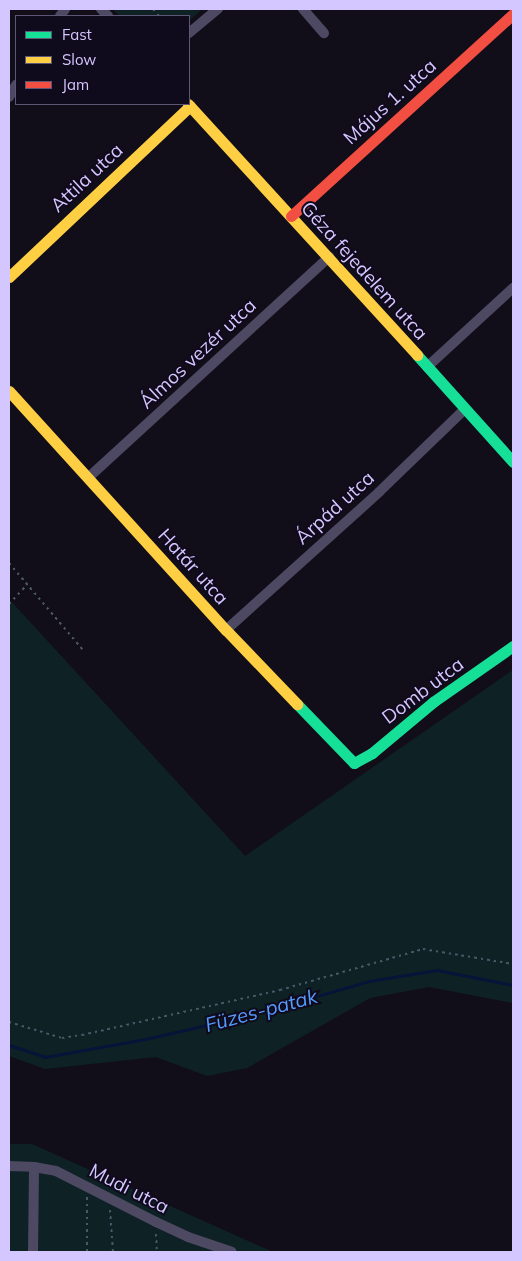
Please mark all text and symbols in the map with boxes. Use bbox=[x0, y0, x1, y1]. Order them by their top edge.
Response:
legend bbox=[15, 15, 190, 105]
text: Fast bbox=[62, 25, 92, 44]
text: Slow bbox=[62, 50, 96, 69]
street label: Május 1. utca bbox=[339, 55, 441, 149]
text: Jam bbox=[62, 75, 89, 94]
street label: Attila utca bbox=[46, 139, 128, 217]
street label: Géza fejedelem utca bbox=[296, 197, 432, 345]
street label: Álmos vezér utca bbox=[135, 294, 261, 414]
street label: Árpád utca bbox=[291, 467, 379, 549]
street label: Határ utca bbox=[153, 524, 233, 610]
street label: Domb utca bbox=[378, 653, 468, 729]
water label: Füzes-patak bbox=[202, 983, 320, 1037]
street label: Mudi utca bbox=[85, 1159, 173, 1219]

